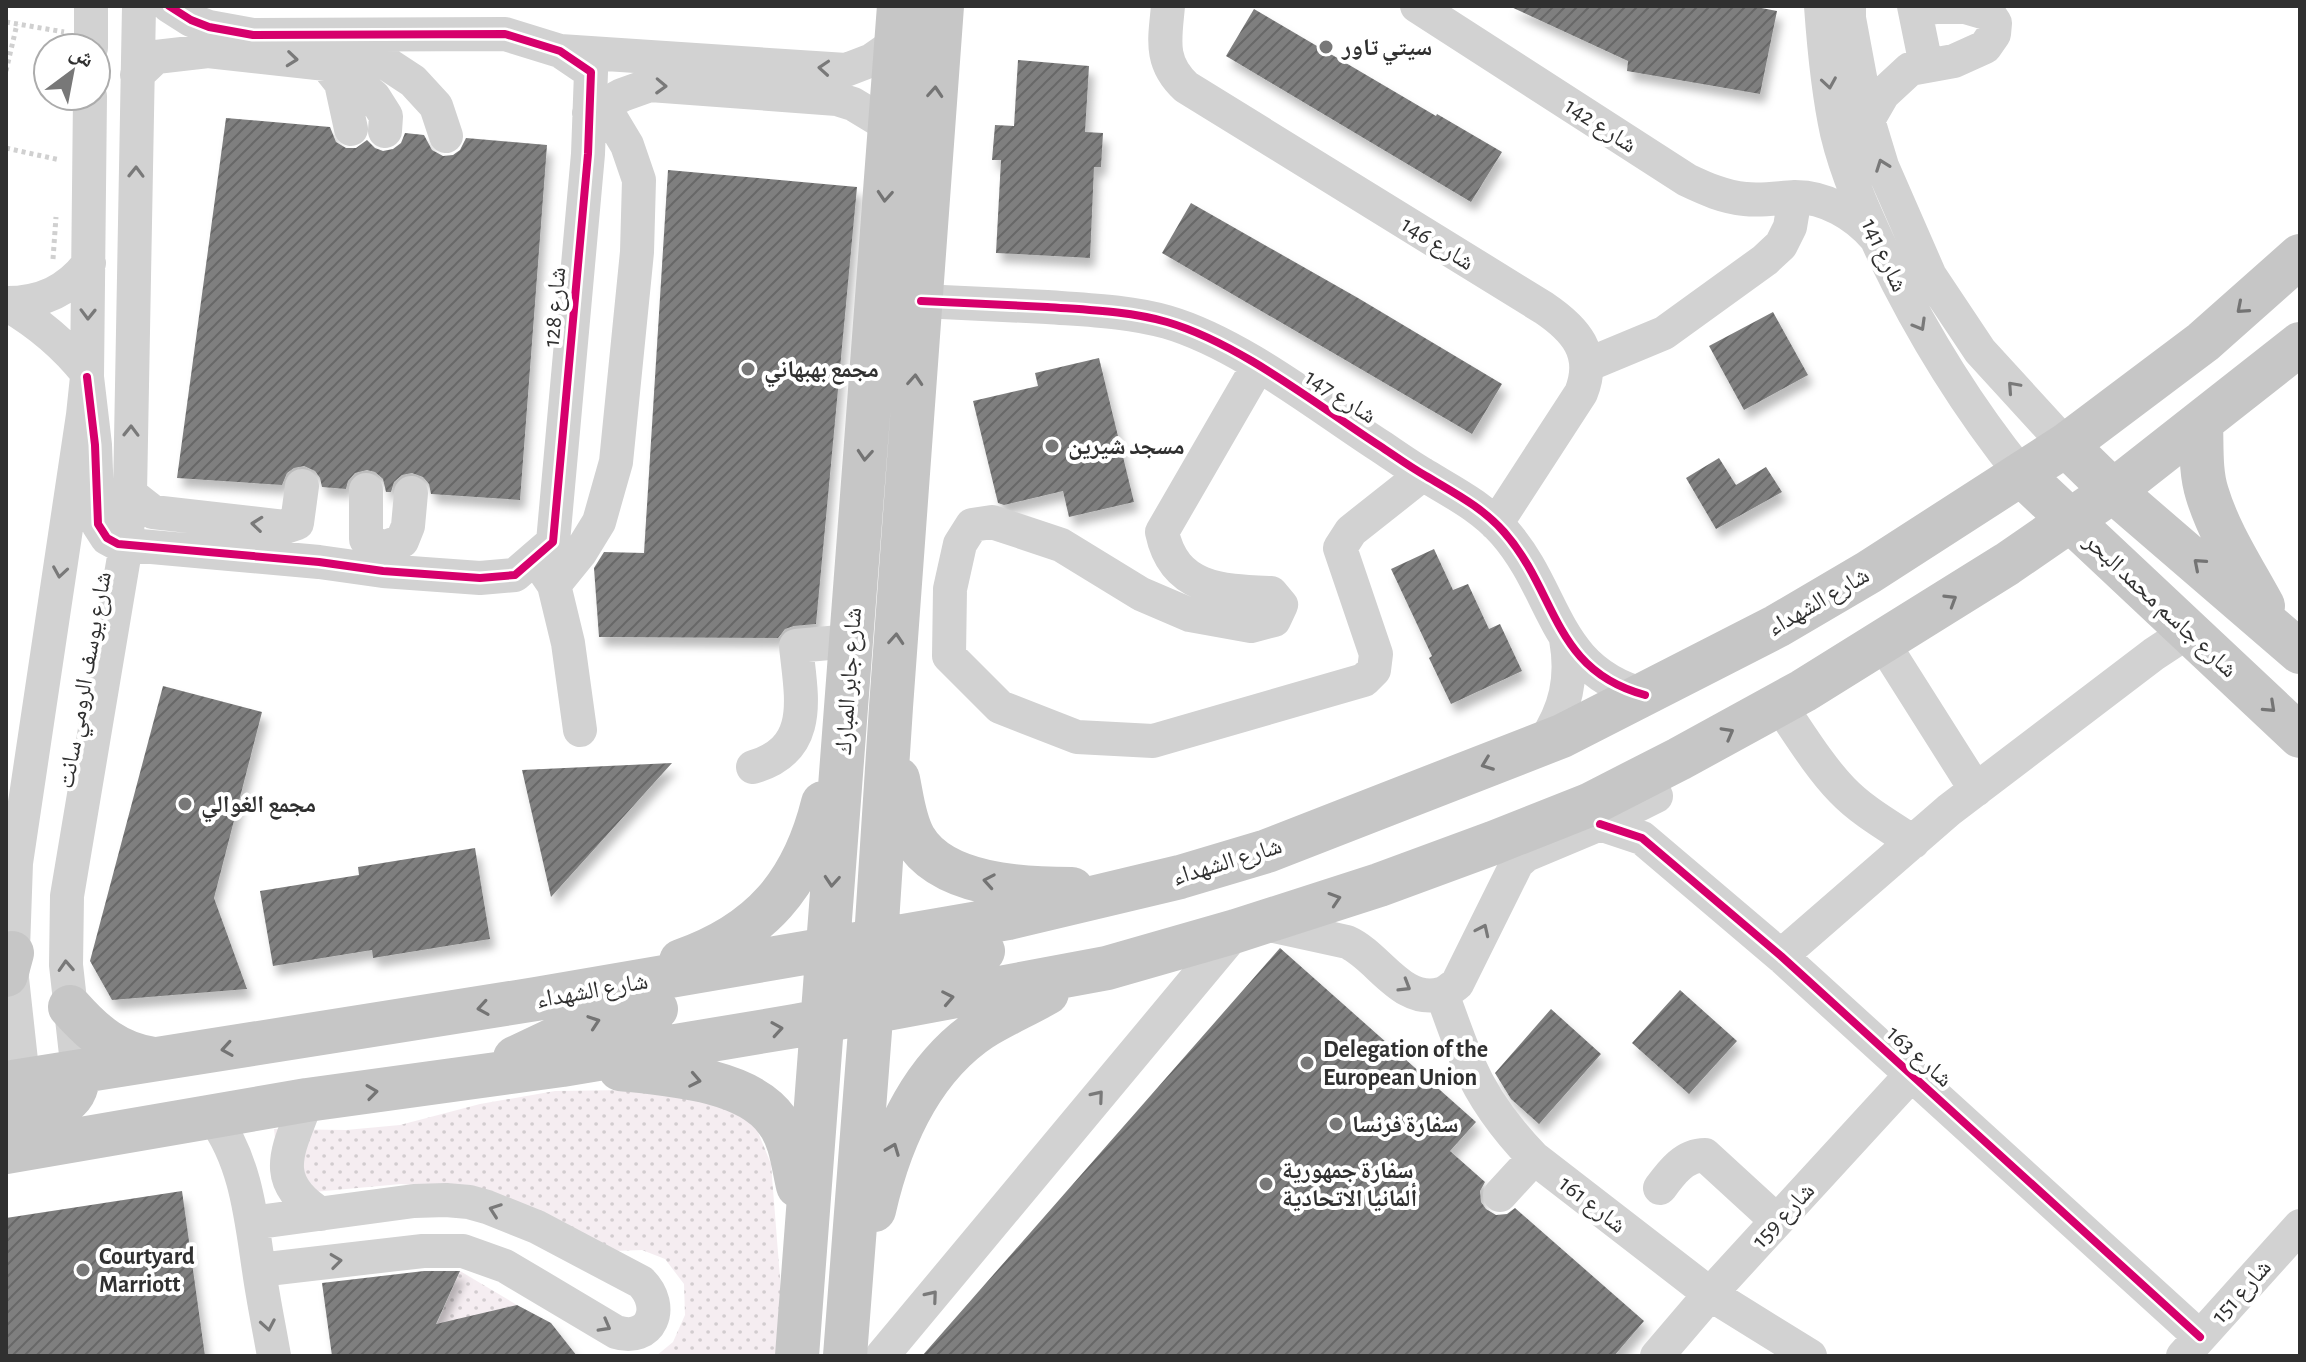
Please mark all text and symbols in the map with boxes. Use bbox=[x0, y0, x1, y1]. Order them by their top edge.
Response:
north arrow bbox=[32, 32, 112, 112]
place label: سيتي تاور bbox=[1341, 36, 1432, 66]
marker: سيتي تاور bbox=[1317, 38, 1335, 56]
text: ش bbox=[65, 40, 98, 73]
one-way arrow bbox=[286, 51, 299, 68]
one-way arrow bbox=[817, 60, 830, 77]
one-way arrow bbox=[1820, 77, 1837, 90]
one-way arrow bbox=[655, 78, 668, 95]
one-way arrow bbox=[926, 85, 943, 98]
street label: شارع 142 bbox=[1559, 94, 1641, 159]
one-way arrow bbox=[1875, 159, 1892, 173]
one-way arrow bbox=[127, 165, 144, 178]
one-way arrow bbox=[877, 189, 894, 202]
street label: شارع 146 bbox=[1396, 212, 1478, 277]
street label: شارع 141 bbox=[1855, 215, 1911, 297]
street label: شارع 128 bbox=[540, 266, 572, 348]
one-way arrow bbox=[2237, 298, 2251, 313]
one-way arrow bbox=[79, 308, 97, 321]
one-way arrow bbox=[1910, 316, 1926, 331]
place label: مجمع بهبهاني bbox=[764, 358, 879, 388]
marker: مجمع بهبهاني bbox=[739, 360, 757, 378]
street label: شارع 147 bbox=[1300, 365, 1380, 430]
one-way arrow bbox=[906, 373, 923, 386]
one-way arrow bbox=[2008, 382, 2022, 397]
one-way arrow bbox=[122, 424, 140, 437]
place label: مسجد شيرين bbox=[1068, 435, 1185, 460]
marker: مسجد شيرين bbox=[1043, 437, 1061, 455]
one-way arrow bbox=[857, 449, 874, 462]
one-way arrow bbox=[250, 516, 263, 533]
street label: شارع جاسم محمد البحر bbox=[2077, 528, 2241, 685]
one-way arrow bbox=[2194, 559, 2209, 574]
street label: شارع الشهداء bbox=[1764, 563, 1874, 642]
one-way arrow bbox=[52, 565, 69, 579]
street label: شارع يوسف الرومي سانت bbox=[54, 570, 122, 791]
one-way arrow bbox=[1942, 594, 1957, 609]
street label: شارع جابر المبارك bbox=[832, 607, 868, 756]
one-way arrow bbox=[887, 632, 904, 645]
one-way arrow bbox=[2261, 698, 2275, 713]
one-way arrow bbox=[1719, 727, 1734, 743]
one-way arrow bbox=[1481, 754, 1495, 771]
place label: مجمع الغوالي bbox=[201, 793, 316, 823]
marker: مجمع الغوالي bbox=[176, 795, 194, 813]
street label: شارع الشهداء bbox=[1170, 834, 1285, 892]
one-way arrow bbox=[983, 874, 996, 891]
one-way arrow bbox=[824, 875, 841, 888]
one-way arrow bbox=[1327, 892, 1341, 908]
one-way arrow bbox=[1473, 924, 1489, 938]
one-way arrow bbox=[58, 959, 75, 972]
street label: شارع الشهداء bbox=[534, 969, 650, 1015]
one-way arrow bbox=[1396, 977, 1411, 992]
one-way arrow bbox=[940, 990, 954, 1007]
one-way arrow bbox=[476, 999, 490, 1016]
one-way arrow bbox=[586, 1016, 600, 1032]
one-way arrow bbox=[770, 1021, 784, 1038]
street label: شارع 163 bbox=[1881, 1021, 1957, 1094]
place label: Delegation of the European Union bbox=[1323, 1038, 1488, 1090]
one-way arrow bbox=[220, 1040, 233, 1057]
marker: Delegation of the European Union bbox=[1298, 1054, 1316, 1072]
one-way arrow bbox=[688, 1071, 701, 1088]
one-way arrow bbox=[366, 1083, 379, 1100]
one-way arrow bbox=[1088, 1091, 1103, 1106]
place label: سفارة فرنسا bbox=[1352, 1113, 1458, 1137]
marker: سفارة فرنسا bbox=[1327, 1115, 1345, 1133]
one-way arrow bbox=[883, 1143, 900, 1157]
place label: سفارة جمهورية ألمانيا الاتحادية bbox=[1282, 1159, 1417, 1212]
street label: شارع 161 bbox=[1553, 1172, 1630, 1240]
marker: سفارة جمهورية ألمانيا الاتحادية bbox=[1257, 1175, 1275, 1193]
street label: شارع 159 bbox=[1748, 1179, 1821, 1254]
one-way arrow bbox=[489, 1204, 503, 1220]
place label: Courtyard Marriott bbox=[99, 1245, 195, 1297]
one-way arrow bbox=[330, 1253, 343, 1270]
street label: شارع 151 bbox=[2207, 1255, 2278, 1329]
marker: Courtyard Marriott bbox=[74, 1261, 92, 1279]
one-way arrow bbox=[922, 1291, 937, 1305]
one-way arrow bbox=[596, 1316, 611, 1332]
one-way arrow bbox=[259, 1318, 276, 1332]

